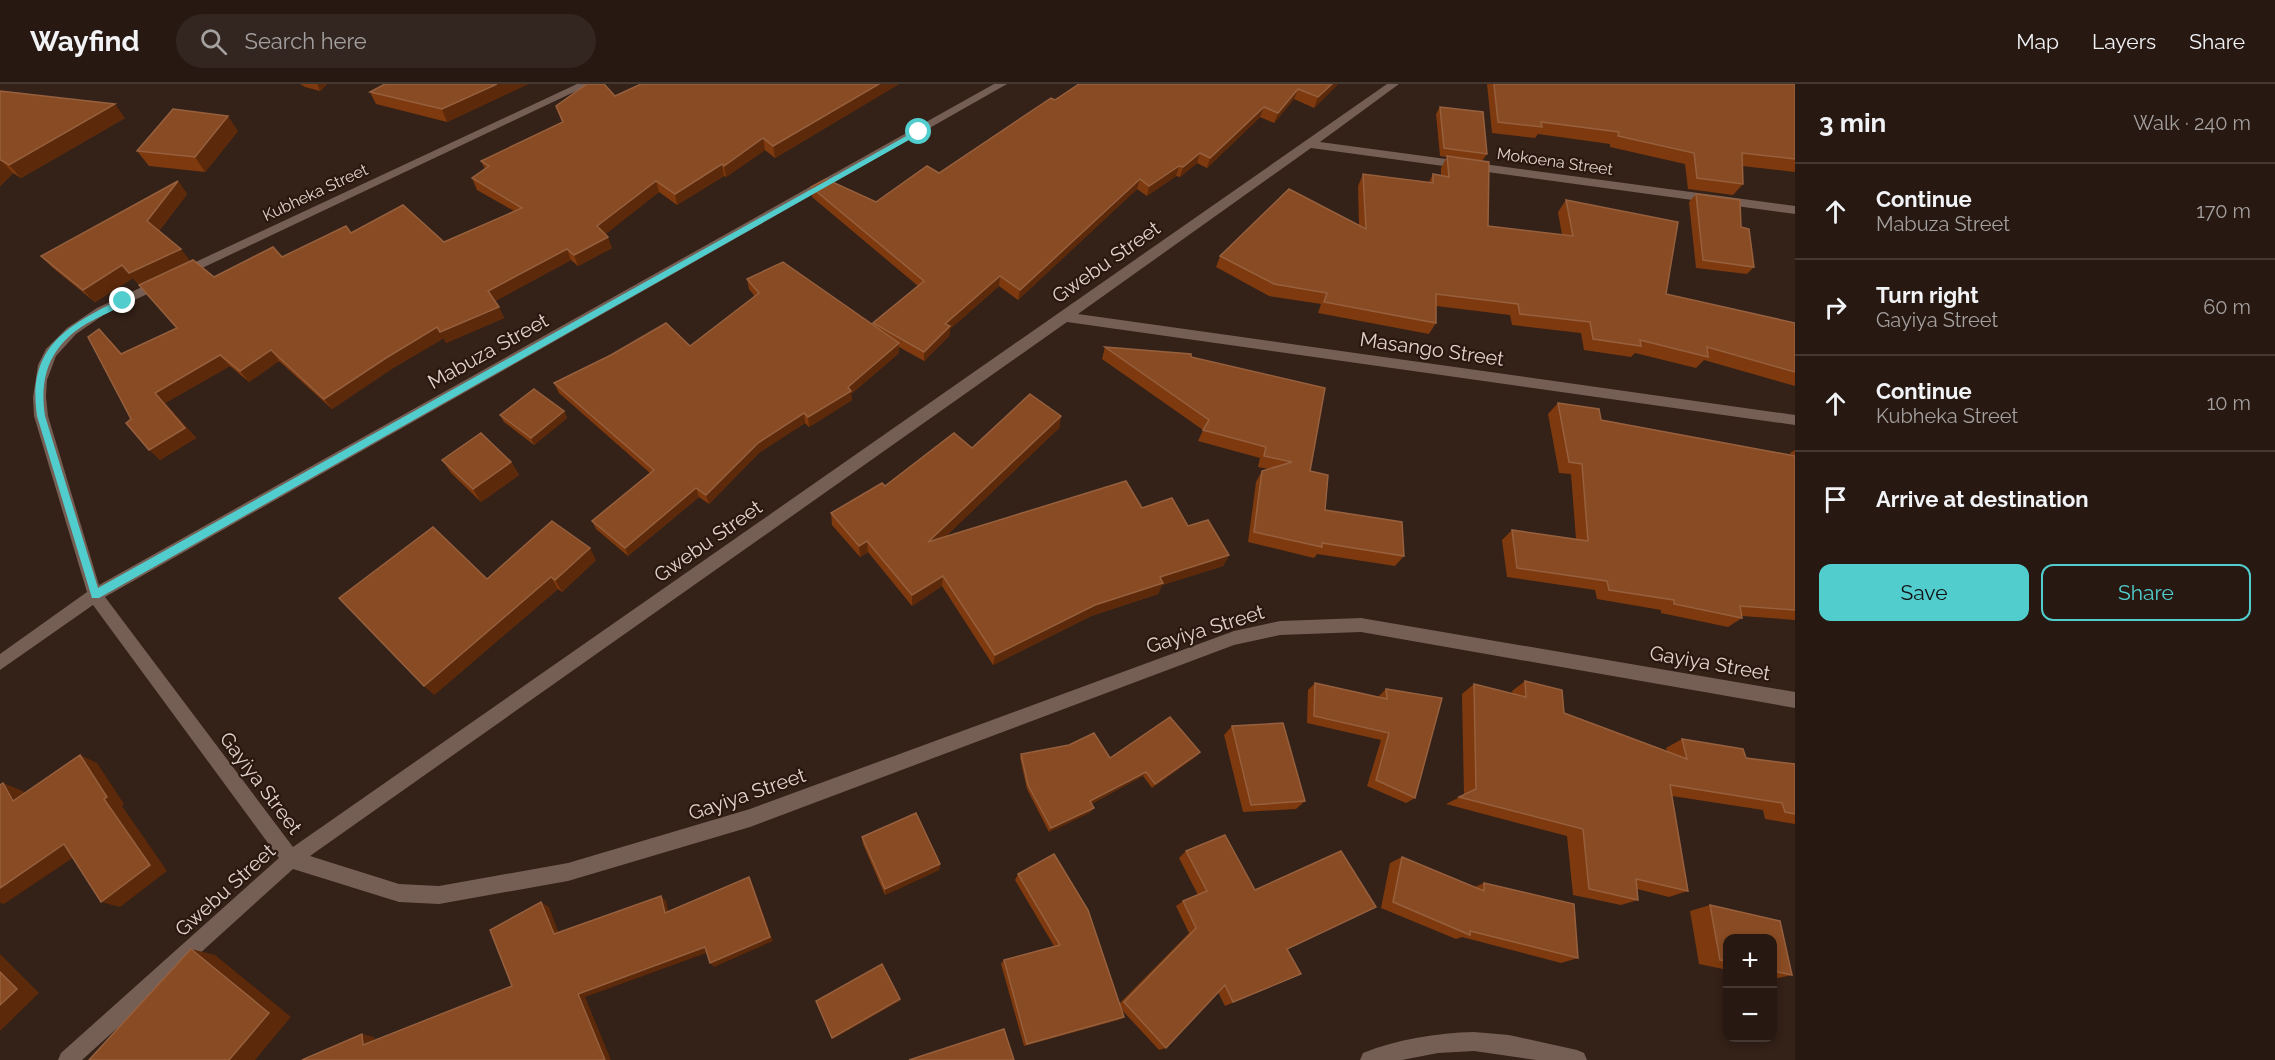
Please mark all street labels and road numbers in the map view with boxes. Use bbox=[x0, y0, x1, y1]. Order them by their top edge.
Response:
street label: Mokoena Street bbox=[1496, 144, 1615, 179]
street label: Kubheka Street bbox=[260, 160, 371, 225]
street label: Gwebu Street bbox=[1047, 216, 1165, 308]
street label: Mabuza Street bbox=[424, 308, 553, 394]
street label: Masango Street bbox=[1358, 327, 1506, 371]
street label: Gwebu Street bbox=[649, 495, 767, 587]
street label: Gayiya Street bbox=[1143, 600, 1267, 658]
street label: Gayiya Street bbox=[1648, 641, 1773, 685]
street label: Gayiya Street bbox=[215, 727, 308, 839]
street label: Gayiya Street bbox=[685, 763, 809, 825]
street label: Gwebu Street bbox=[170, 839, 280, 941]

